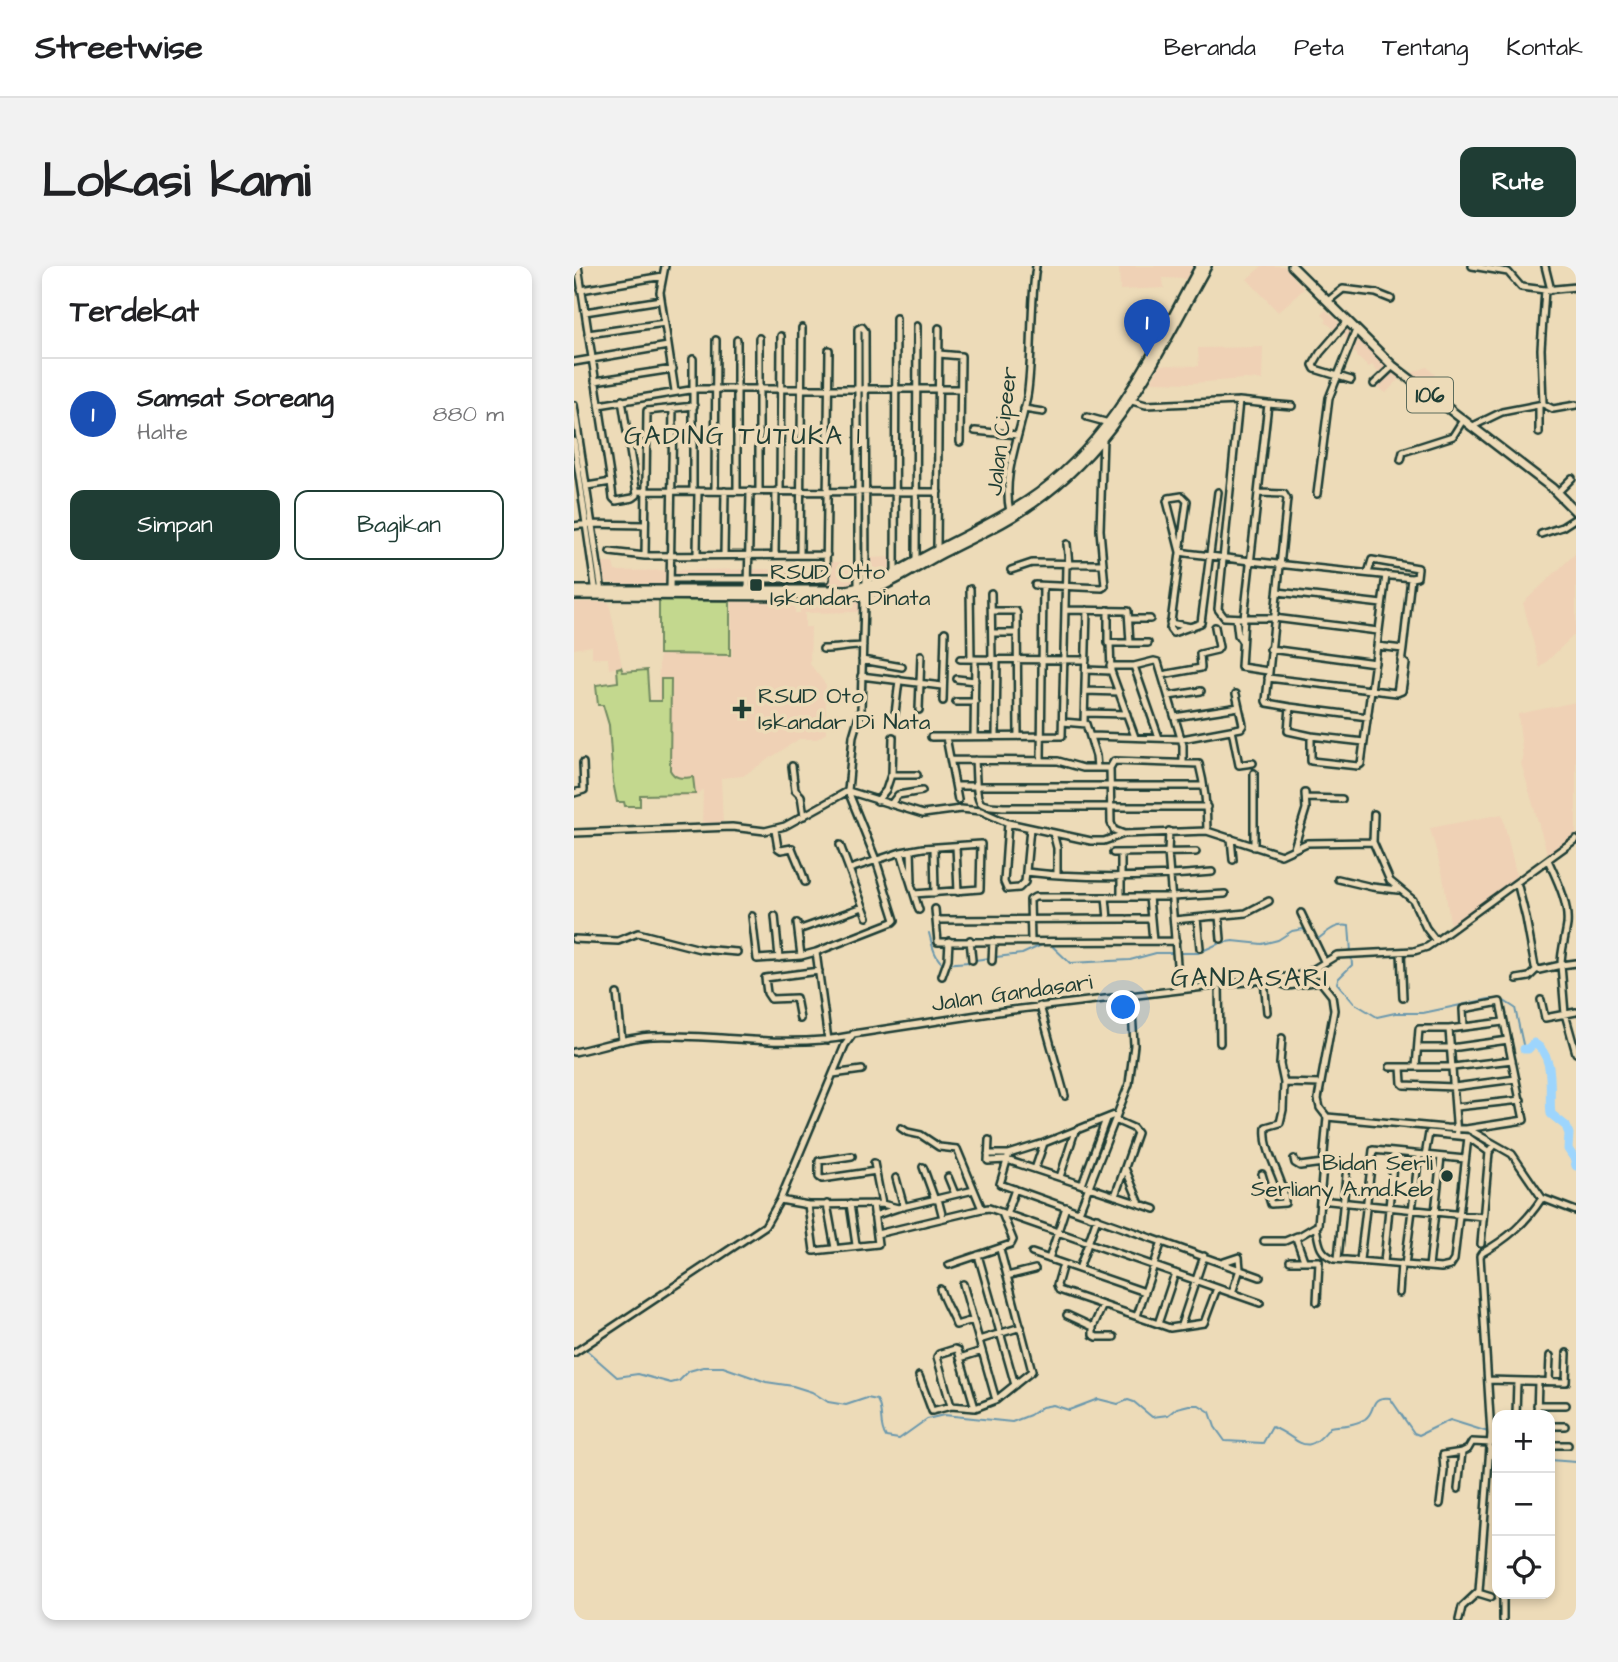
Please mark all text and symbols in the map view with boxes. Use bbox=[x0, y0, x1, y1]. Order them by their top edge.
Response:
text: Streetwise bbox=[35, 25, 203, 71]
text: Beranda bbox=[1164, 31, 1256, 65]
text: Peta bbox=[1294, 31, 1344, 65]
text: Tentang bbox=[1382, 31, 1468, 65]
text: Kontak bbox=[1506, 31, 1583, 65]
button: Rute bbox=[1460, 147, 1576, 217]
text: Lokasi kami bbox=[42, 148, 311, 216]
text: Terdekat bbox=[70, 291, 199, 333]
pin: 1 bbox=[1124, 299, 1170, 357]
street label: Jalan Cipeer bbox=[978, 364, 1026, 497]
road number: 106 bbox=[1407, 377, 1453, 412]
text: Samsat Soreang bbox=[137, 380, 334, 416]
text: 1 bbox=[92, 398, 94, 430]
text: 880 m bbox=[433, 398, 504, 430]
text: Halte bbox=[137, 416, 188, 448]
district label: GADING TUTUKA 1 bbox=[624, 418, 862, 454]
button: Simpan bbox=[70, 490, 280, 560]
button: Bagikan bbox=[294, 490, 504, 560]
place label: RSUD Otto Iskandar Dinata bbox=[770, 556, 931, 614]
marker: RSUD Otto Iskandar Dinata bbox=[748, 577, 764, 593]
place label: RSUD Oto Iskandar Di Nata bbox=[758, 680, 931, 738]
marker: RSUD Oto Iskandar Di Nata bbox=[732, 699, 752, 719]
district label: GANDASARI bbox=[1171, 960, 1329, 996]
street label: Jalan Gandasari bbox=[930, 966, 1095, 1020]
your location bbox=[1106, 990, 1140, 1024]
place label: Bidan Serli Serliany A.md.Keb bbox=[1251, 1147, 1434, 1206]
marker: Bidan Serli Serliany A.md.Keb bbox=[1439, 1168, 1455, 1184]
map controls bbox=[1492, 1410, 1555, 1599]
button: + bbox=[1492, 1410, 1555, 1473]
button: − bbox=[1492, 1473, 1555, 1536]
button: locate bbox=[1492, 1536, 1555, 1599]

